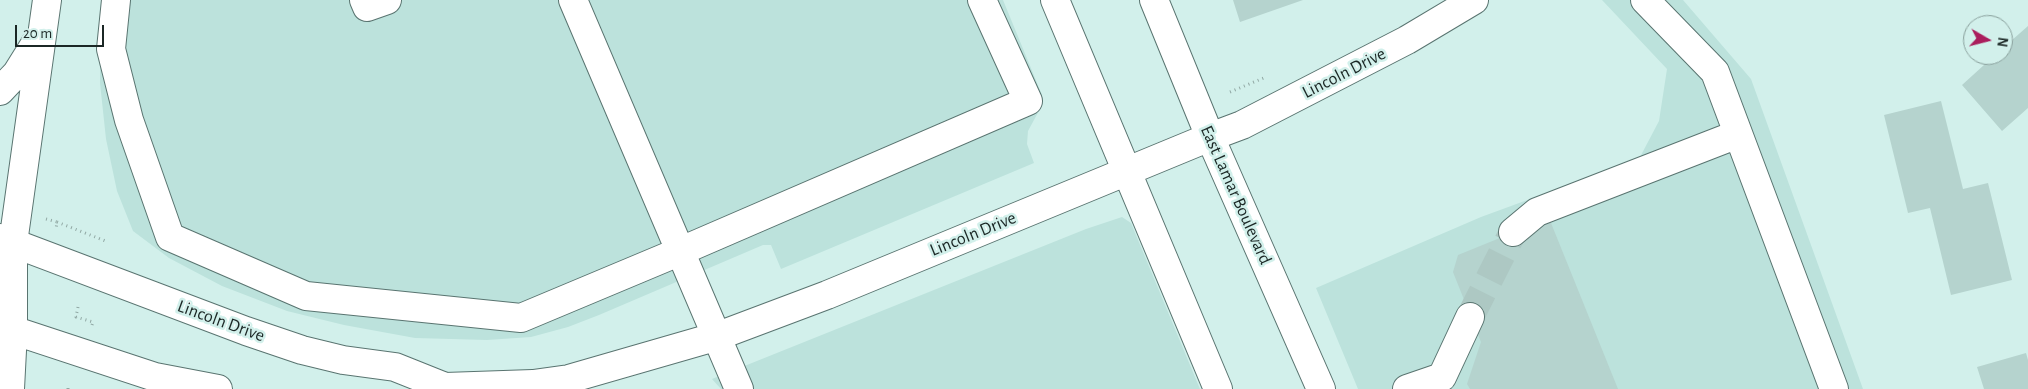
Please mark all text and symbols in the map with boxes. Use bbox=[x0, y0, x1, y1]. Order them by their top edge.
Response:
scale bar bbox=[18, 15, 106, 47]
north arrow bbox=[1963, 15, 2013, 65]
text: 20 m bbox=[23, 26, 52, 41]
text: N bbox=[1994, 36, 2009, 48]
street label: Lincoln Drive bbox=[1299, 43, 1389, 103]
street label: East Lamar Boulevard bbox=[1196, 122, 1276, 268]
street label: Lincoln Drive bbox=[927, 207, 1019, 261]
street label: Lincoln Drive bbox=[175, 295, 267, 347]

